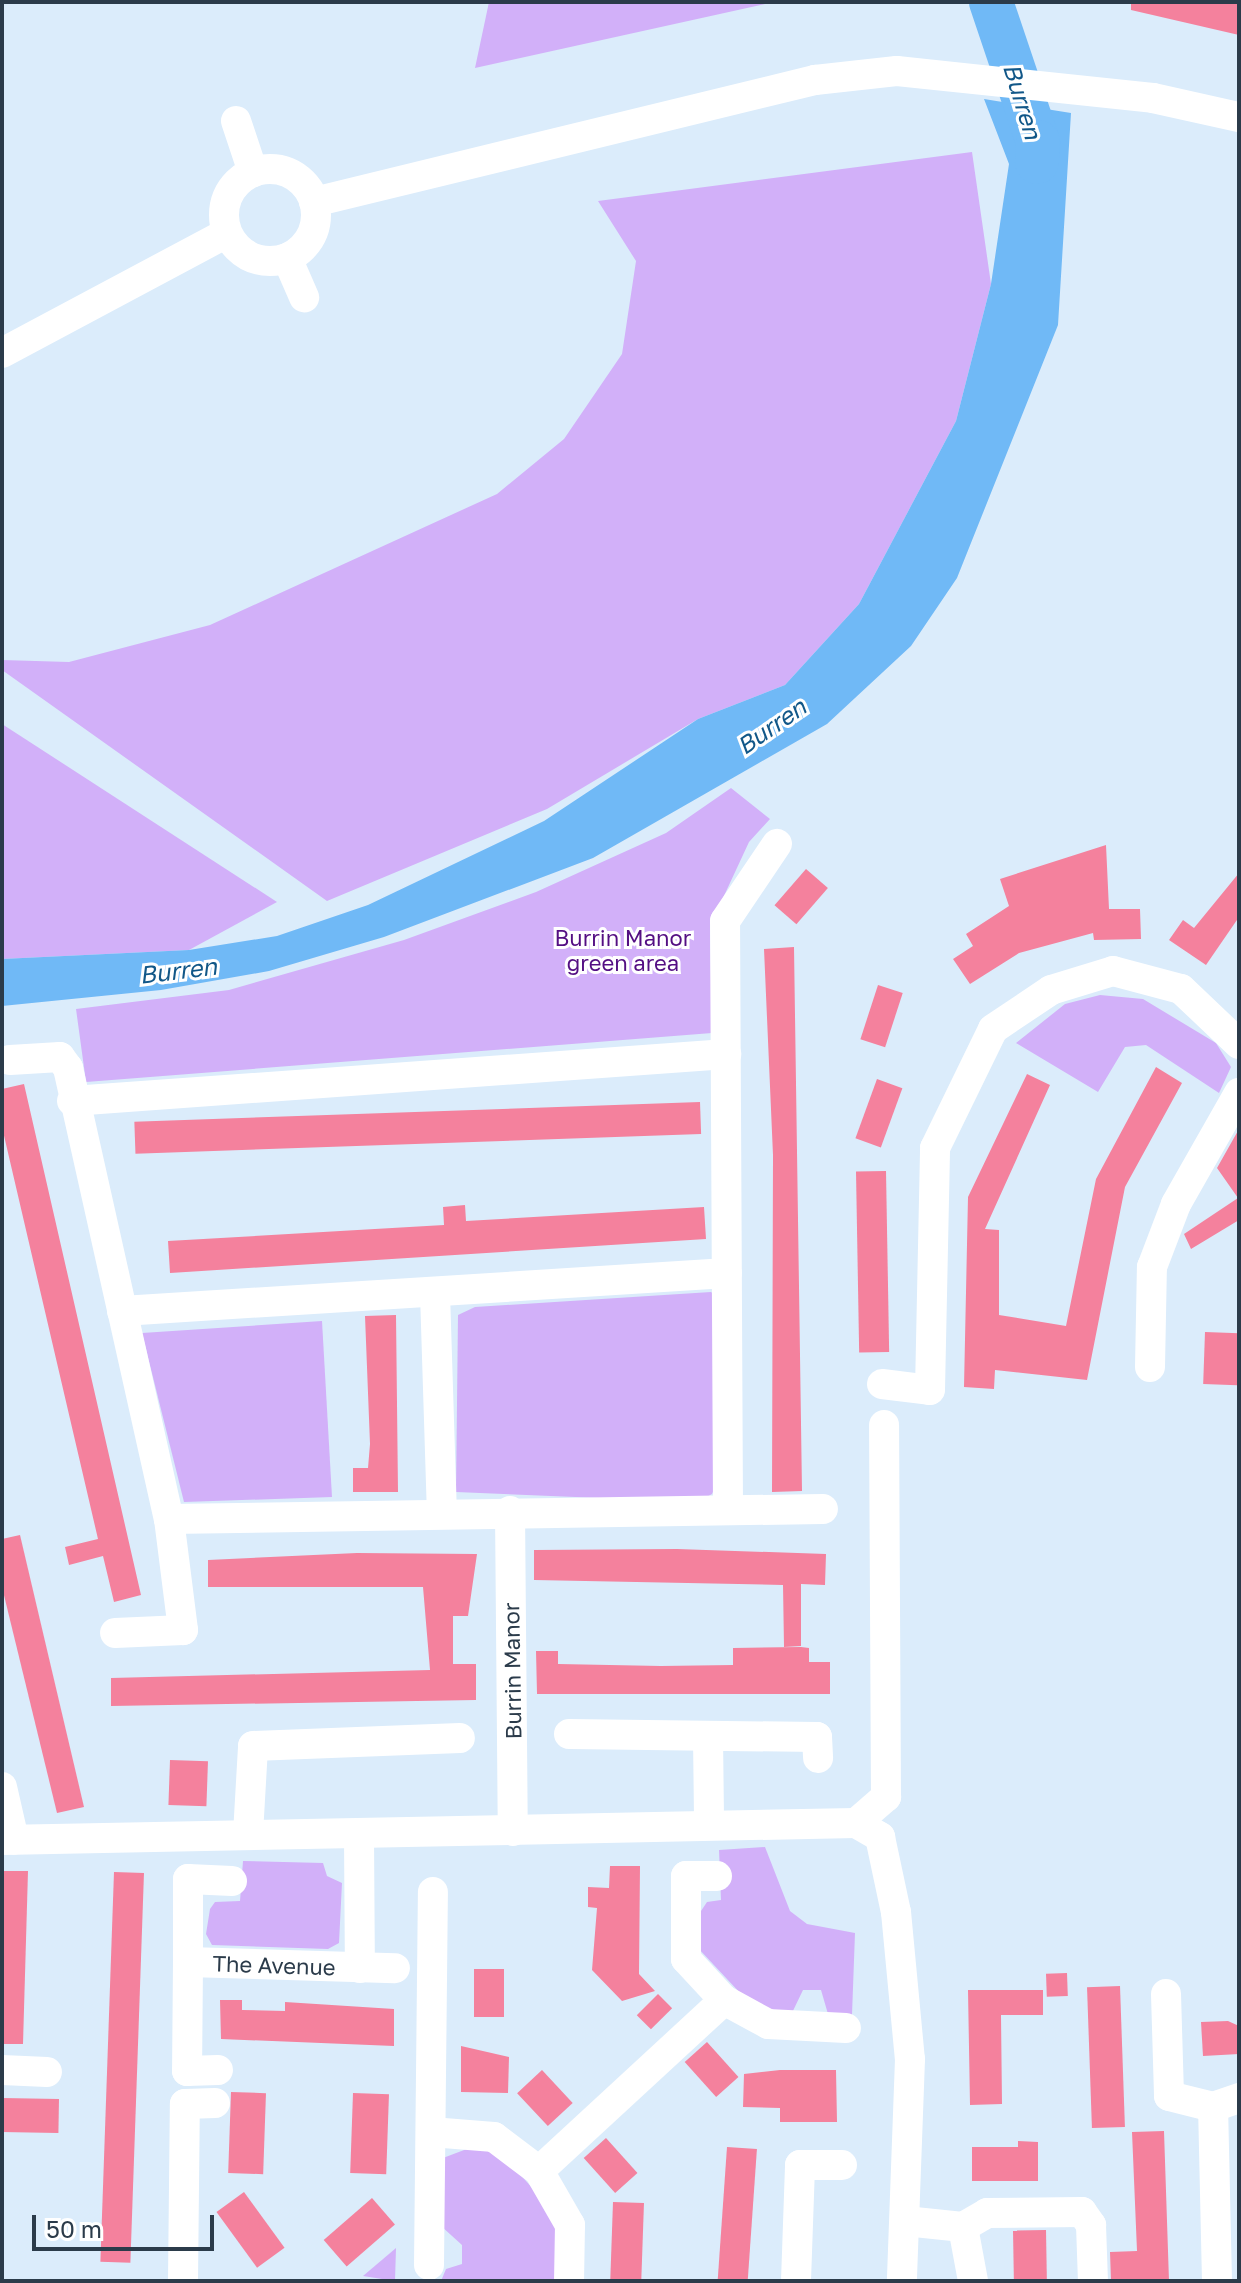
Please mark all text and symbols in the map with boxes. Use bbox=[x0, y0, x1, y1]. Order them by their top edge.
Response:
water label: Burren bbox=[998, 60, 1048, 142]
water label: Burren bbox=[731, 692, 811, 760]
park label: Burrin Manor green area bbox=[555, 924, 691, 976]
water label: Burren bbox=[138, 951, 218, 989]
street label: Burrin Manor bbox=[498, 1602, 526, 1740]
street label: The Avenue bbox=[212, 1950, 336, 1980]
scale bar bbox=[36, 2199, 218, 2249]
text: 50 m bbox=[46, 2214, 102, 2243]

